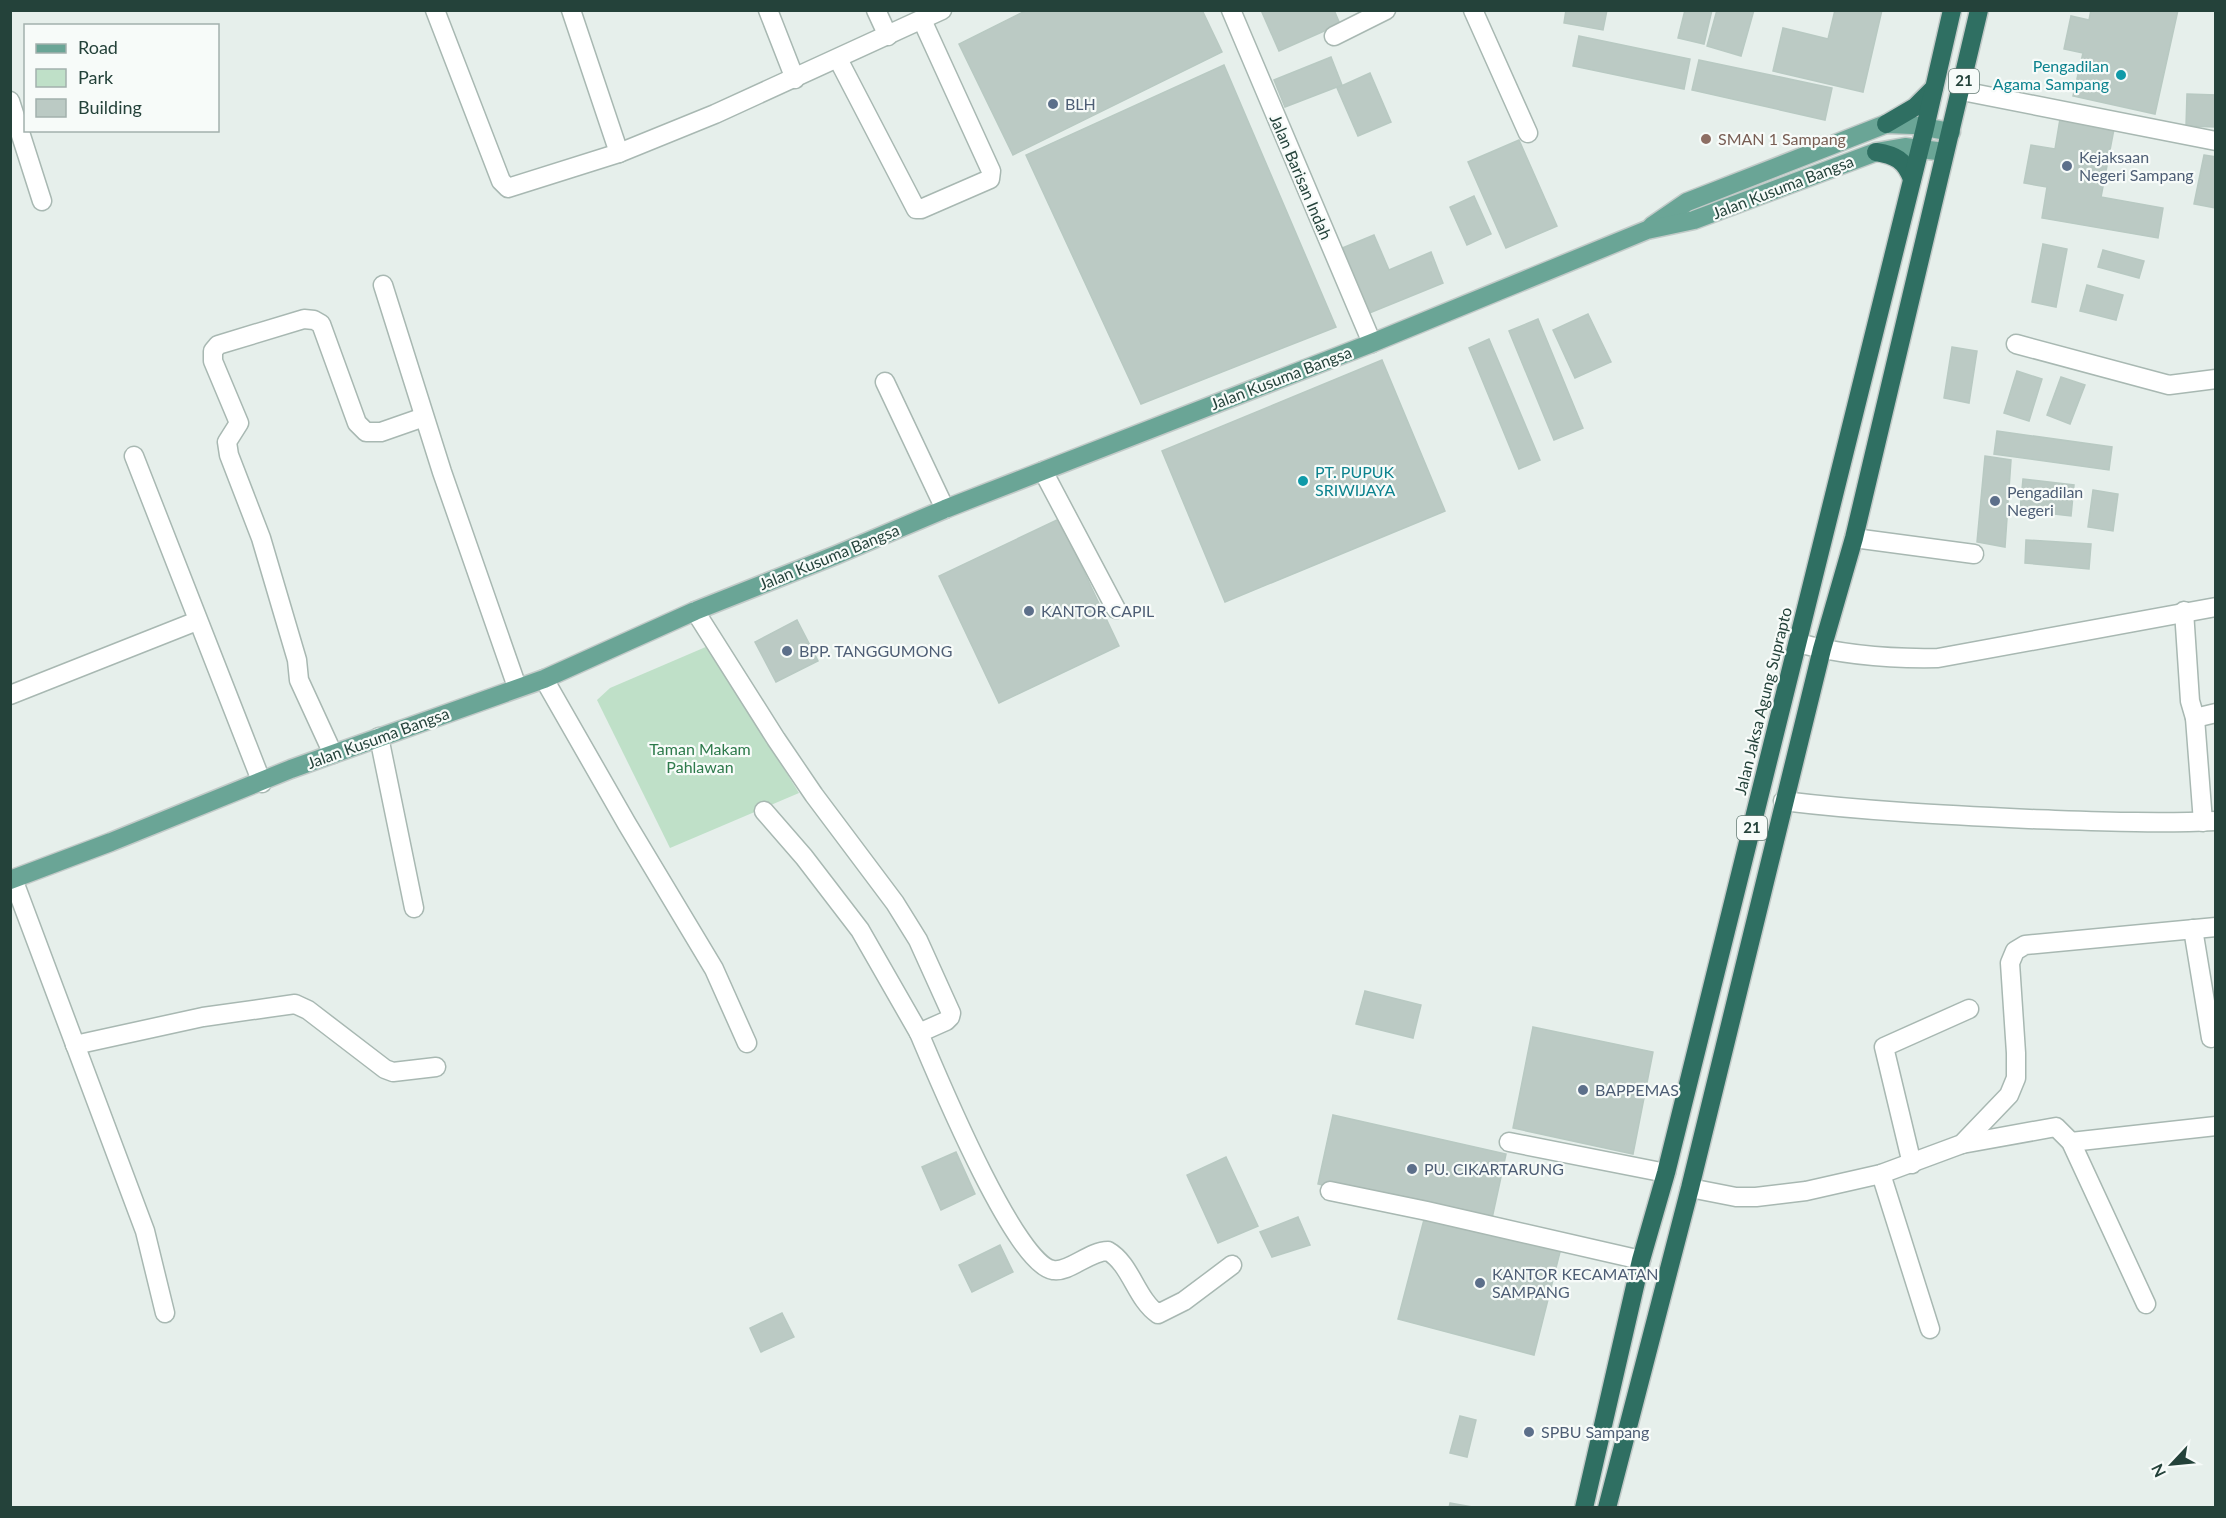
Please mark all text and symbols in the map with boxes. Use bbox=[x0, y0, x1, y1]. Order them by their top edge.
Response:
legend bbox=[24, 24, 219, 132]
text: Road bbox=[78, 36, 118, 58]
place label: Pengadilan Agama Sampang bbox=[1993, 56, 2109, 93]
text: Park bbox=[78, 66, 114, 88]
marker: Pengadilan Agama Sampang bbox=[2114, 68, 2128, 82]
road number: 21 bbox=[1949, 69, 1979, 93]
place label: BLH bbox=[1065, 94, 1096, 113]
text: Building bbox=[78, 96, 142, 118]
marker: BLH bbox=[1046, 97, 1060, 111]
street label: Jalan Barisan Indah bbox=[1267, 111, 1336, 242]
place label: SMAN 1 Sampang bbox=[1718, 129, 1846, 148]
marker: SMAN 1 Sampang bbox=[1699, 132, 1713, 146]
place label: Kejaksaan Negeri Sampang bbox=[2079, 147, 2194, 184]
street label: Jalan Kusuma Bangsa bbox=[1710, 151, 1856, 222]
marker: Kejaksaan Negeri Sampang bbox=[2060, 159, 2074, 173]
street label: Jalan Kusuma Bangsa bbox=[1208, 342, 1354, 413]
place label: PT. PUPUK SRIWIJAYA bbox=[1315, 462, 1395, 499]
marker: PT. PUPUK SRIWIJAYA bbox=[1296, 474, 1310, 488]
place label: Pengadilan Negeri bbox=[2007, 482, 2083, 519]
marker: Pengadilan Negeri bbox=[1988, 494, 2002, 508]
street label: Jalan Kusuma Bangsa bbox=[756, 520, 902, 593]
place label: KANTOR CAPIL bbox=[1041, 601, 1154, 620]
marker: KANTOR CAPIL bbox=[1022, 604, 1036, 618]
street label: Jalan Jaksa Agung Suprapto bbox=[1730, 605, 1795, 797]
place label: BPP. TANGGUMONG bbox=[799, 641, 952, 660]
marker: BPP. TANGGUMONG bbox=[780, 644, 794, 658]
street label: Jalan Kusuma Bangsa bbox=[304, 703, 451, 772]
park label: Taman Makam Pahlawan bbox=[649, 739, 751, 776]
road number: 21 bbox=[1737, 816, 1767, 840]
place label: BAPPEMAS bbox=[1595, 1080, 1679, 1099]
marker: BAPPEMAS bbox=[1576, 1083, 1590, 1097]
place label: PU. CIKARTARUNG bbox=[1424, 1159, 1564, 1178]
marker: PU. CIKARTARUNG bbox=[1405, 1162, 1419, 1176]
place label: KANTOR KECAMATAN SAMPANG bbox=[1492, 1264, 1659, 1301]
marker: KANTOR KECAMATAN SAMPANG bbox=[1473, 1276, 1487, 1290]
place label: SPBU Sampang bbox=[1541, 1422, 1649, 1441]
marker: SPBU Sampang bbox=[1522, 1425, 1536, 1439]
north arrow bbox=[2142, 1434, 2202, 1494]
text: N bbox=[2147, 1461, 2169, 1480]

